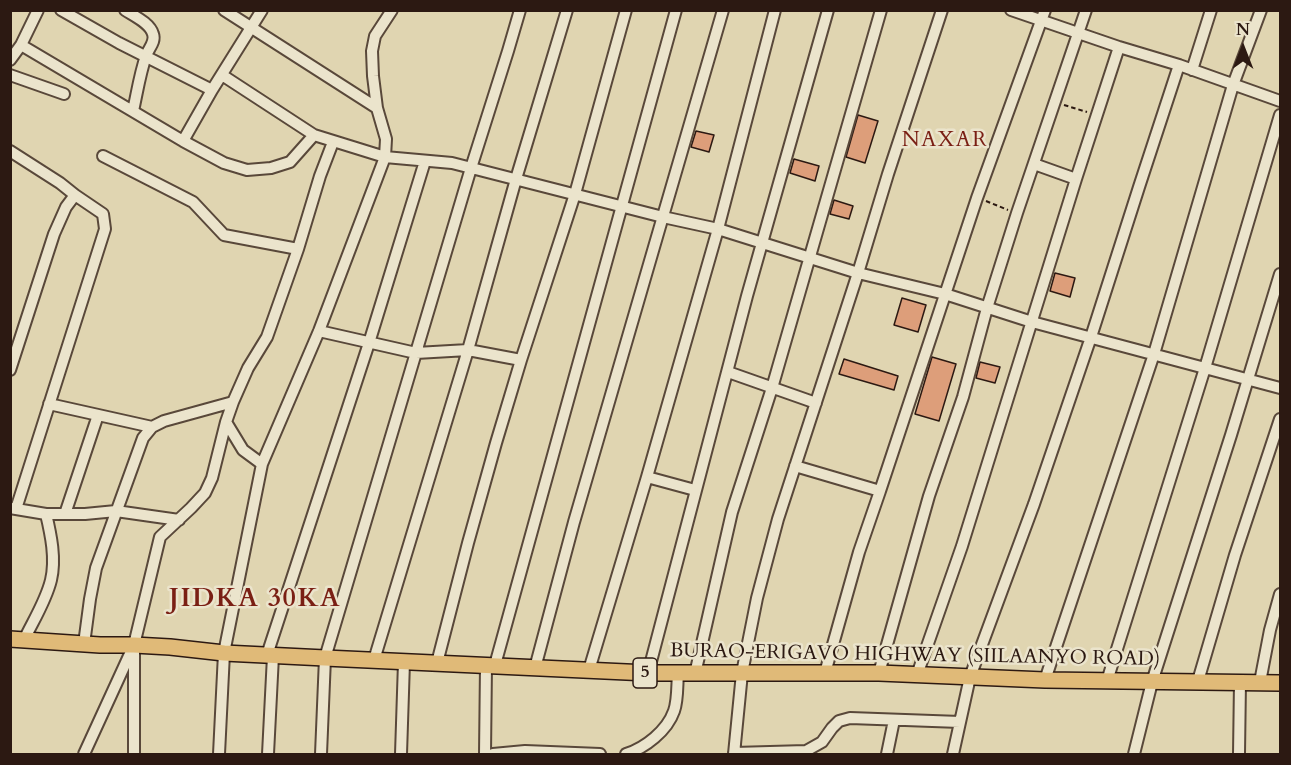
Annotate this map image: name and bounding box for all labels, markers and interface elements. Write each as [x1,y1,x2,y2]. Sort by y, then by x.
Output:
north arrow [1213,18,1273,78]
text: N [1236,19,1250,41]
district label: NAXAR [902,128,988,154]
district label: JIDKA 30KA [169,584,341,616]
street label: BURAO-ERIGAVO HIGHWAY (SIILAANYO ROAD) [670,640,1160,672]
road number: 5 [633,658,657,688]

